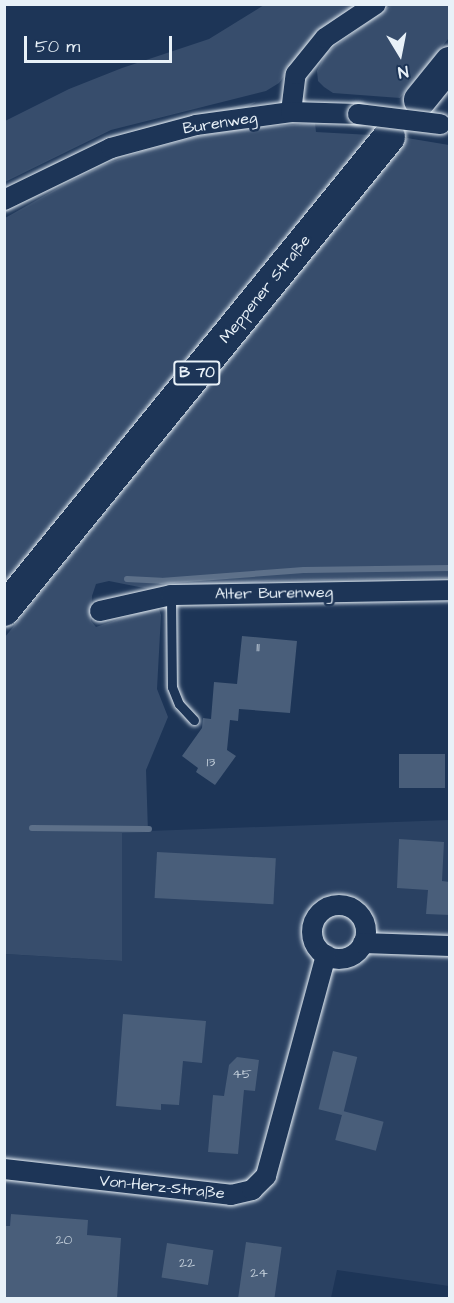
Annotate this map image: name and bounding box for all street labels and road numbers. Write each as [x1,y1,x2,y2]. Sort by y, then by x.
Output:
street label: Burenweg [182,108,258,138]
street label: Meppener Straße [215,231,315,347]
road number: B 70 [173,361,221,385]
street label: Alter Burenweg [215,582,333,604]
street label: Von-Herz-Straße [98,1171,226,1203]

